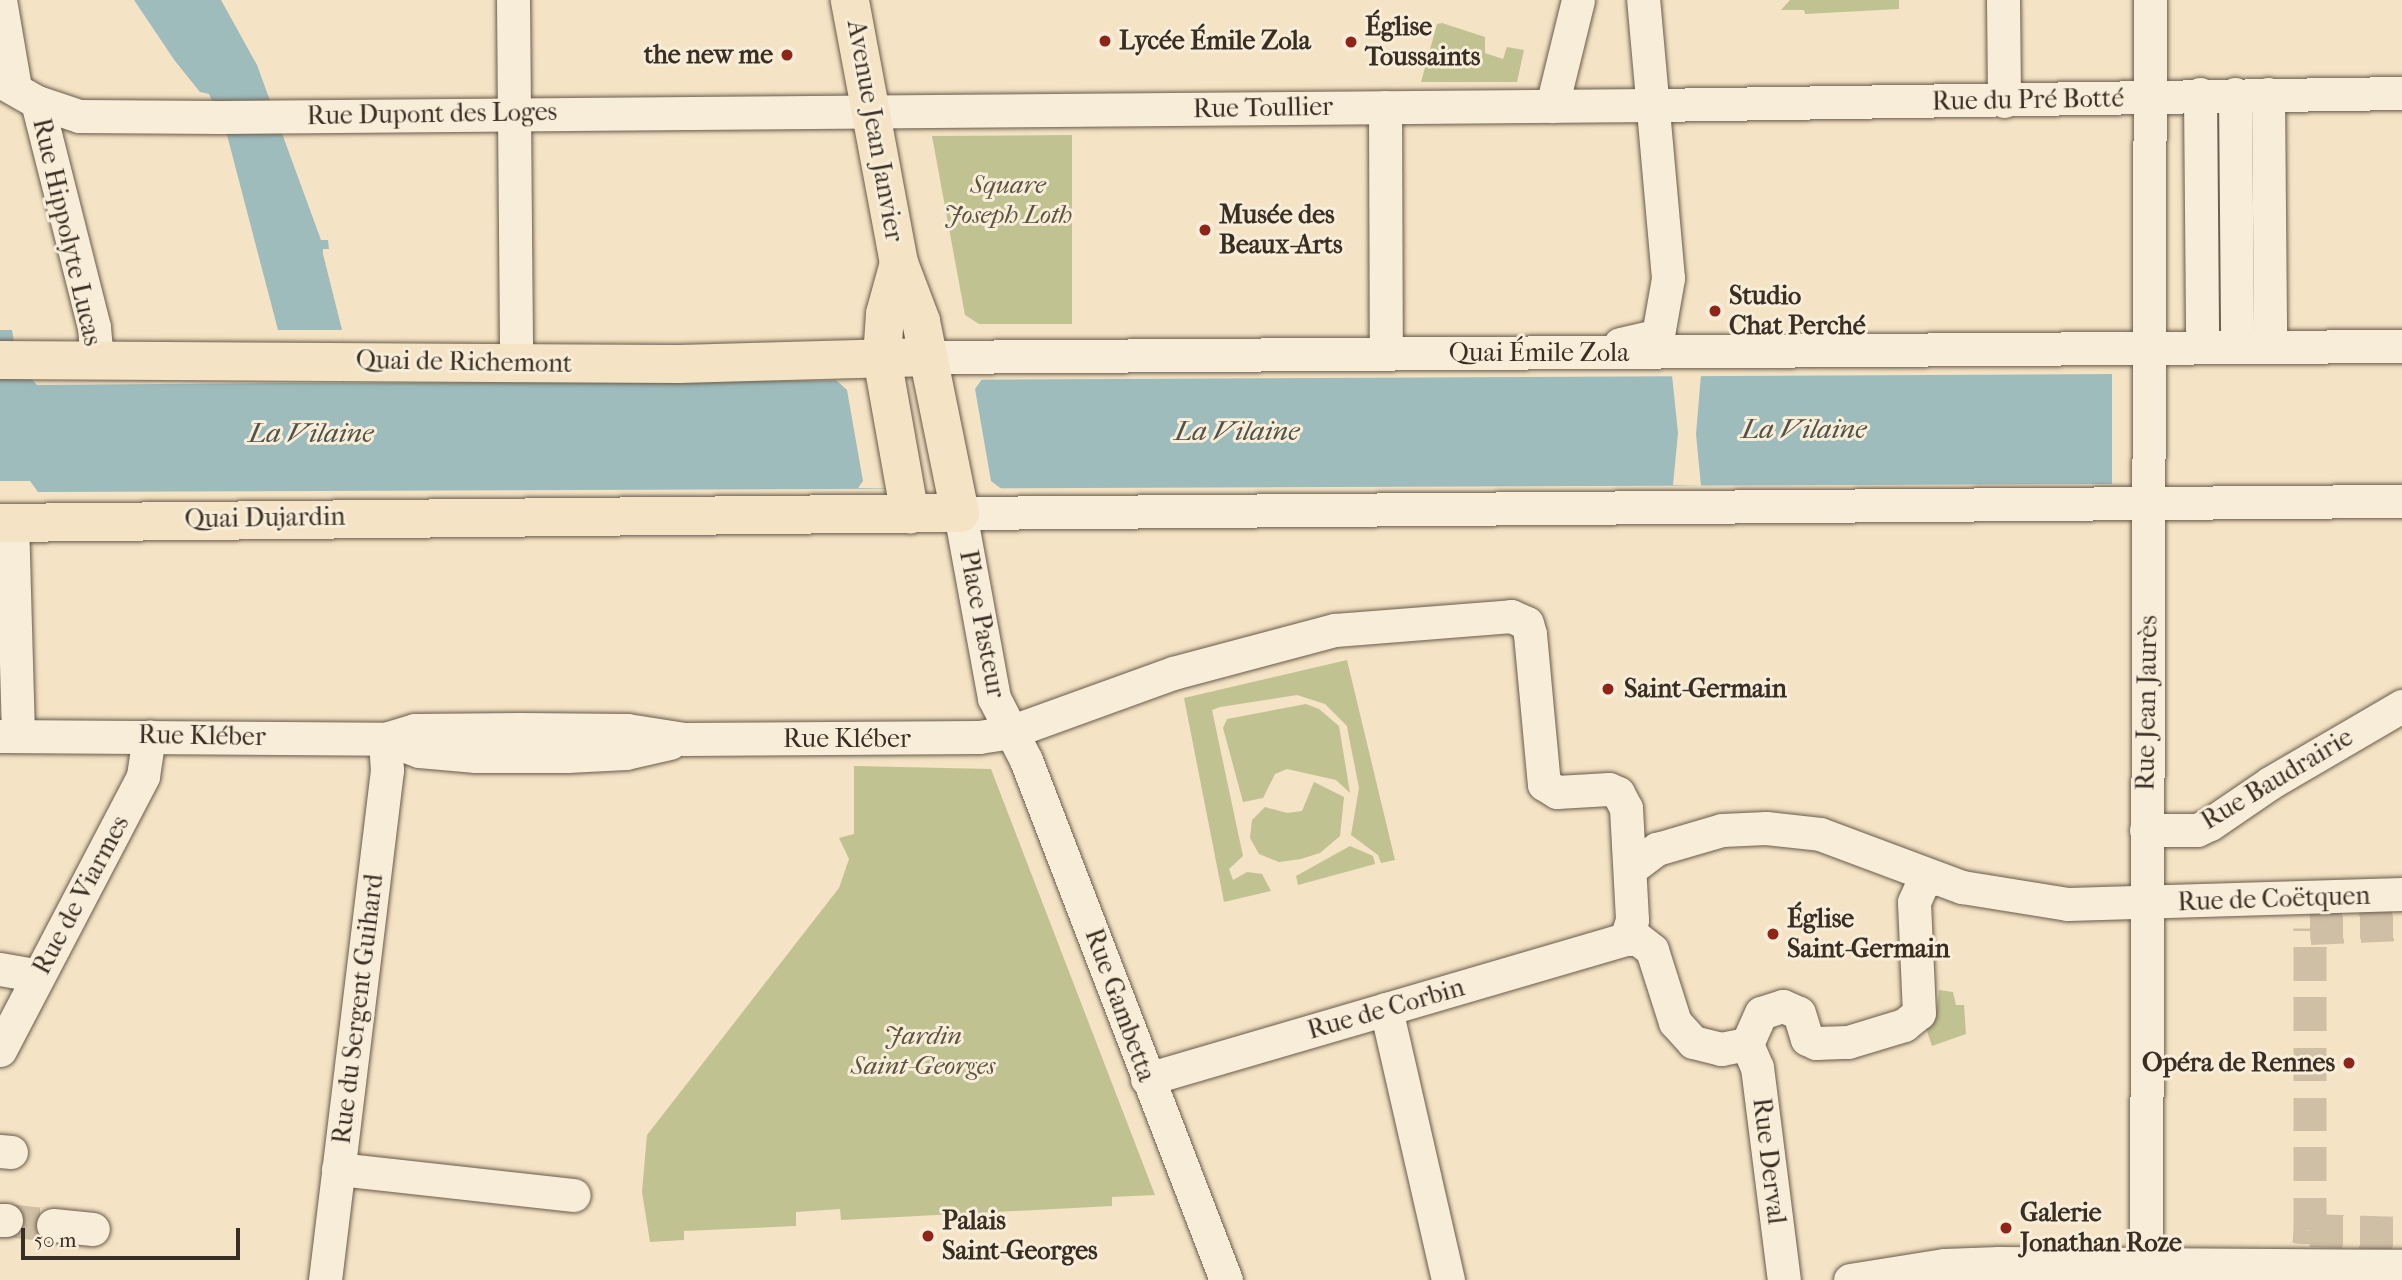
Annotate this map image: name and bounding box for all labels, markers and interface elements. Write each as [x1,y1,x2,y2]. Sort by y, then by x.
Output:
place label: Église Toussaints [1365,11,1480,72]
street label: Avenue Jean Janvier [840,18,910,244]
place label: Lycée Émile Zola [1119,25,1311,57]
marker: Lycée Émile Zola [1097,33,1113,49]
marker: Église Toussaints [1343,34,1359,50]
place label: the new me [644,39,773,71]
marker: the new me [779,47,795,63]
street label: Rue du Pré Botté [1932,83,2124,117]
street label: Rue Toullier [1193,91,1333,125]
street label: Rue Dupont des Loges [307,96,557,132]
street label: Rue Hippolyte Lucas [26,115,108,349]
park label: Square Joseph Loth [944,169,1072,230]
place label: Musée des Beaux-Arts [1219,199,1343,260]
marker: Musée des Beaux-Arts [1197,222,1213,238]
place label: Studio Chat Perché [1729,280,1866,342]
marker: Studio Chat Perché [1707,303,1723,319]
street label: Quai Émile Zola [1449,337,1629,369]
street label: Quai de Richemont [356,345,572,379]
water label: La Vilaine [1741,412,1867,446]
water label: La Vilaine [1174,414,1300,448]
water label: La Vilaine [248,416,374,450]
street label: Quai Dujardin [184,501,346,535]
street label: Place Pasteur [952,548,1012,700]
street label: Rue Jean Jaurès [2130,615,2164,791]
place label: Saint-Germain [1624,673,1787,705]
marker: Saint-Germain [1598,679,1618,699]
street label: Rue Kléber [138,719,266,753]
street label: Rue Baudrairie [2196,722,2358,836]
street label: Rue Kléber [783,723,911,755]
street label: Rue de Viarmes [26,810,136,980]
street label: Rue du Sergent Guihard [326,872,390,1146]
street label: Rue de Coëtquen [2177,880,2371,918]
place label: Église Saint-Germain [1787,903,1950,964]
street label: Rue Gambetta [1078,924,1162,1086]
marker: Église Saint-Germain [1765,926,1781,942]
street label: Rue de Corbin [1304,972,1468,1046]
park label: Jardin Saint-Georges [851,1020,995,1082]
place label: Opéra de Rennes [2142,1047,2335,1079]
marker: Opéra de Rennes [2341,1055,2357,1071]
street label: Rue Derval [1746,1096,1792,1226]
place label: Galerie Jonathan Roze [2020,1197,2182,1258]
place label: Palais Saint-Georges [942,1205,1098,1266]
scale bar [24,1214,243,1258]
marker: Galerie Jonathan Roze [1998,1220,2014,1236]
text: 50 m [34,1228,77,1252]
marker: Palais Saint-Georges [920,1228,936,1244]

